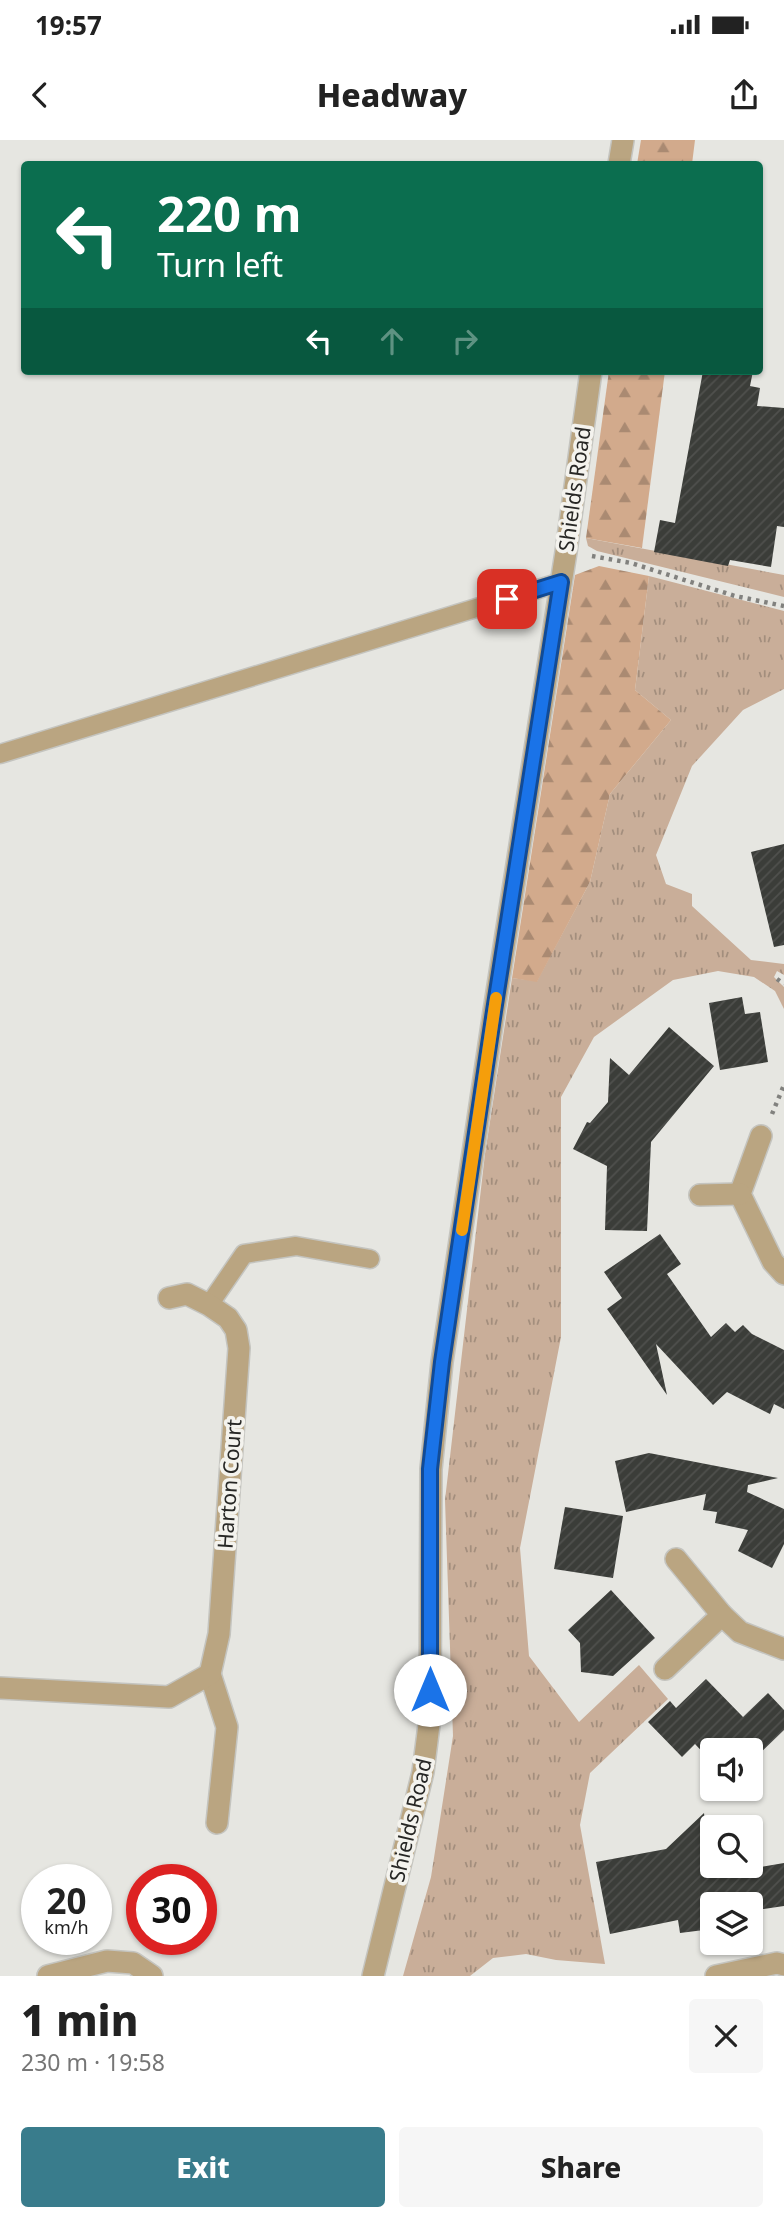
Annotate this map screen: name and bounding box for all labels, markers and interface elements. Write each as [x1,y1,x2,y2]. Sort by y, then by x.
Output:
text: 19:57 [35,7,102,43]
text: Headway [317,73,467,116]
icon: back [21,76,59,114]
icon: share [725,76,763,114]
text: 220 m [157,180,302,246]
icon: left [42,189,133,280]
text: Turn left [157,243,283,286]
icon: left [300,322,338,360]
icon: ahead [373,322,411,360]
icon: right [446,322,484,360]
street label: Shields Road [551,425,597,553]
pin [477,569,537,629]
icon: arrive [488,580,526,618]
street label: Harton Court [211,1418,248,1550]
position arrow [393,1653,467,1727]
map controls [700,1738,763,1955]
button: sound [700,1738,763,1801]
street label: Shields Road [382,1755,438,1885]
button: search [700,1815,763,1878]
speed limit sign: 30 [126,1864,217,1955]
text: 20 [46,1877,87,1924]
button: layers [700,1892,763,1955]
text: km/h [44,1915,89,1939]
text: 1 min [21,1991,138,2048]
button: close [689,1999,763,2073]
text: 230 m · 19:58 [21,2046,165,2078]
button: Exit [21,2127,385,2207]
button: Share [399,2127,763,2207]

